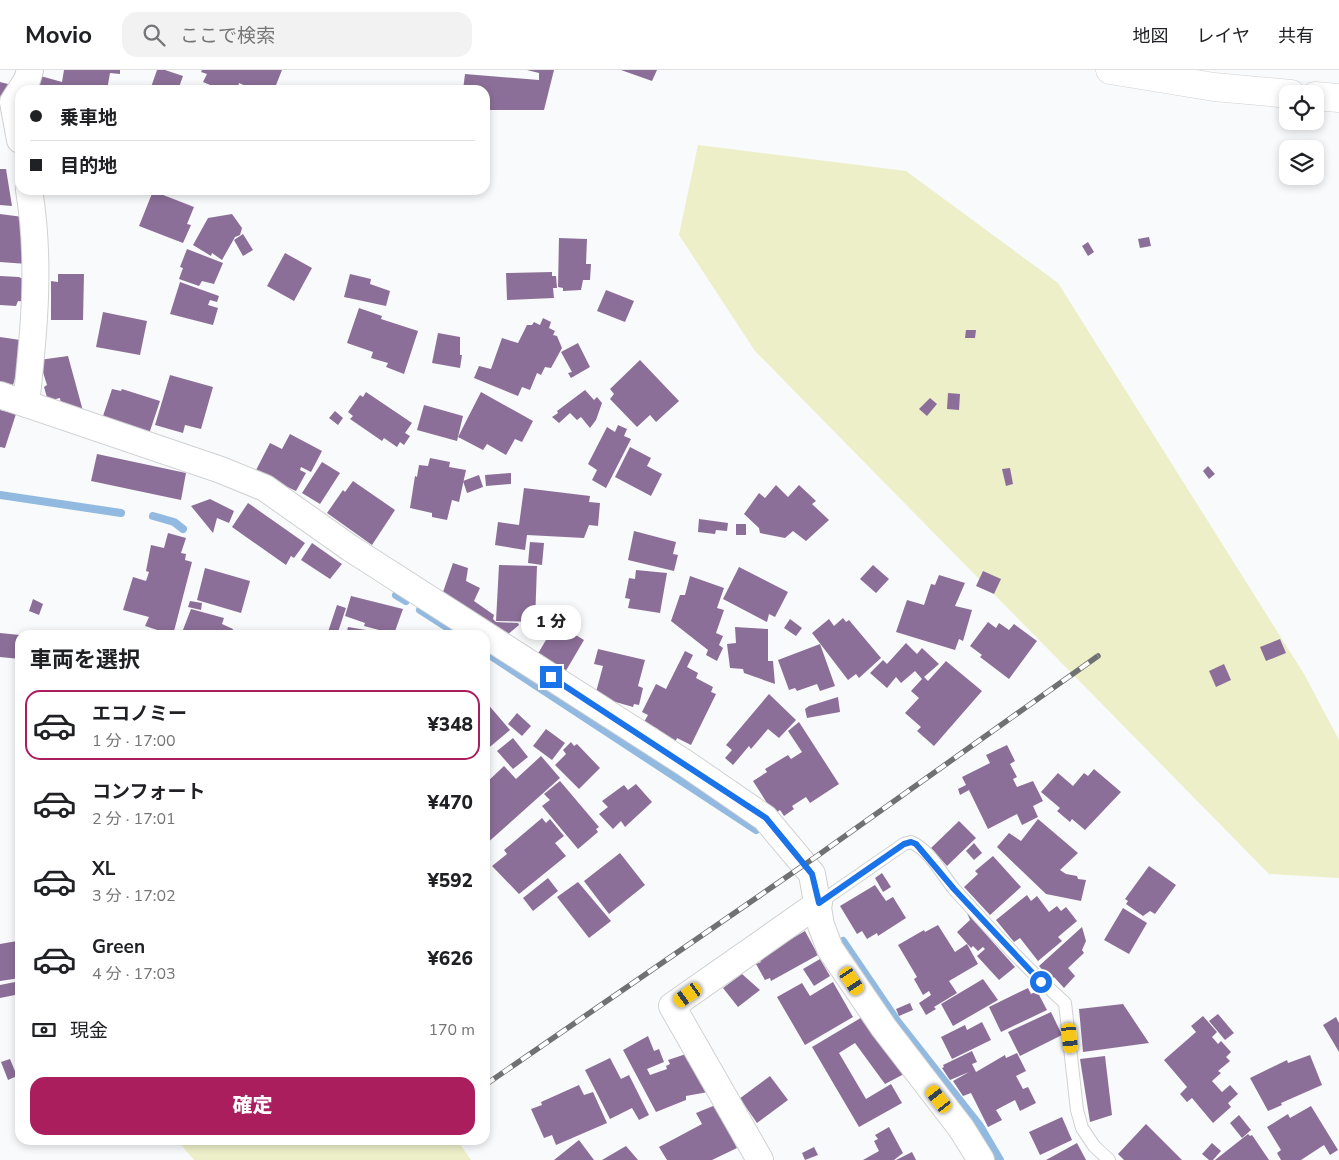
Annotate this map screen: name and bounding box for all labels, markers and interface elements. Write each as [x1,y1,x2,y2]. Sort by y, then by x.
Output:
search box [122,12,472,57]
text: Movio [25,19,92,51]
icon: search [140,21,168,49]
text: ここで検索 [180,23,275,49]
text: 地図 [1133,24,1169,48]
text: レイヤ [1197,24,1250,48]
text: 共有 [1278,24,1314,48]
map controls [1279,85,1324,185]
button: locate [1279,85,1324,130]
text: 乗車地 [60,105,117,131]
button: layers [1279,140,1324,185]
text: 目的地 [60,153,117,179]
callout: 1 分 [521,604,581,640]
text: 1 分 [536,611,566,633]
text: 車両を選択 [30,645,140,675]
route end [540,666,562,688]
text: エコノミー [92,701,187,727]
icon: car [32,703,77,748]
text: ¥348 [427,712,473,738]
text: 1 分 · 17:00 [92,730,176,752]
text: コンフォート [92,779,205,805]
icon: car [32,781,77,826]
text: ¥470 [427,790,473,816]
text: 2 分 · 17:01 [92,808,176,830]
text: XL [92,856,115,882]
icon: car [32,859,77,904]
text: ¥592 [427,868,473,894]
text: 3 分 · 17:02 [92,885,176,907]
text: Green [92,934,145,960]
icon: car [32,937,77,982]
text: ¥626 [427,946,473,972]
text: 4 分 · 17:03 [92,963,176,985]
car [837,964,866,998]
route start [1030,971,1052,993]
car [671,980,704,1010]
icon: cash [30,1016,58,1044]
text: 現金 [70,1018,108,1044]
text: 170 m [428,1019,475,1041]
car [1060,1022,1079,1054]
button: 確定 [30,1077,475,1135]
car [923,1083,954,1115]

